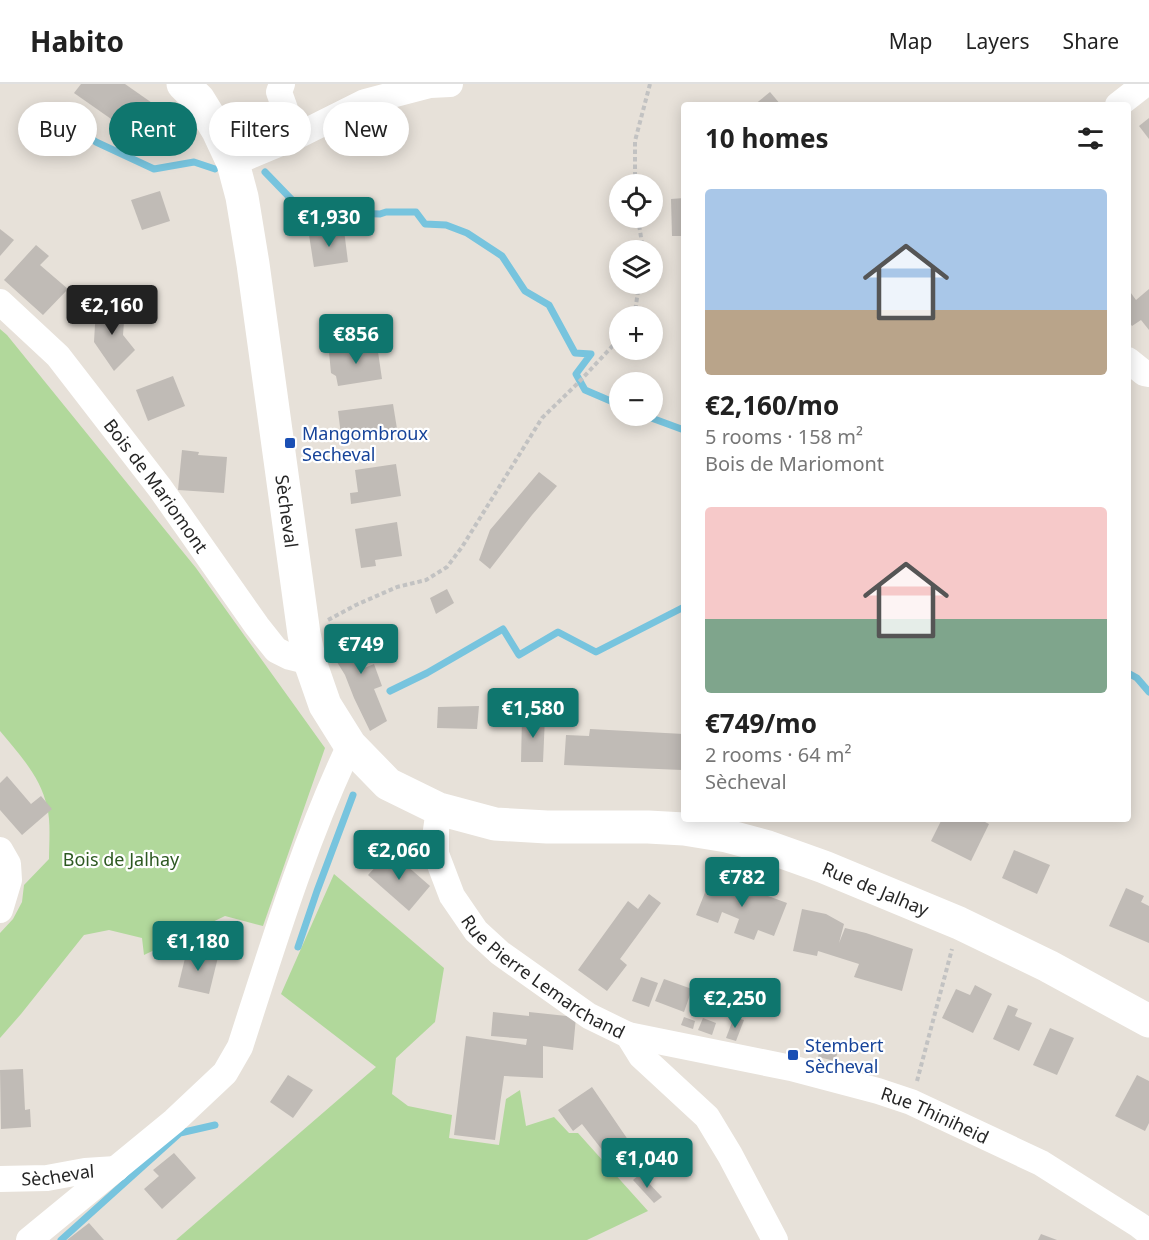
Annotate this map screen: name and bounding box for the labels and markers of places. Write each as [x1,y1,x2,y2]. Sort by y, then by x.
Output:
pin: €1,930 [280,197,378,248]
pin: €2,160 [63,285,161,336]
pin: €856 [320,314,392,365]
place label: Mangombroux Secheval [302,421,428,466]
marker: Mangombroux Secheval [283,436,297,450]
pin: €749 [325,624,397,675]
pin: €1,580 [484,688,582,739]
pin: €2,060 [350,830,448,881]
pin: €782 [706,857,778,908]
pin: €1,180 [149,921,247,972]
pin: €2,250 [686,978,784,1029]
place label: Stembert Sècheval [805,1033,884,1078]
marker: Stembert Sècheval [786,1048,800,1062]
pin: €1,040 [598,1138,696,1189]

